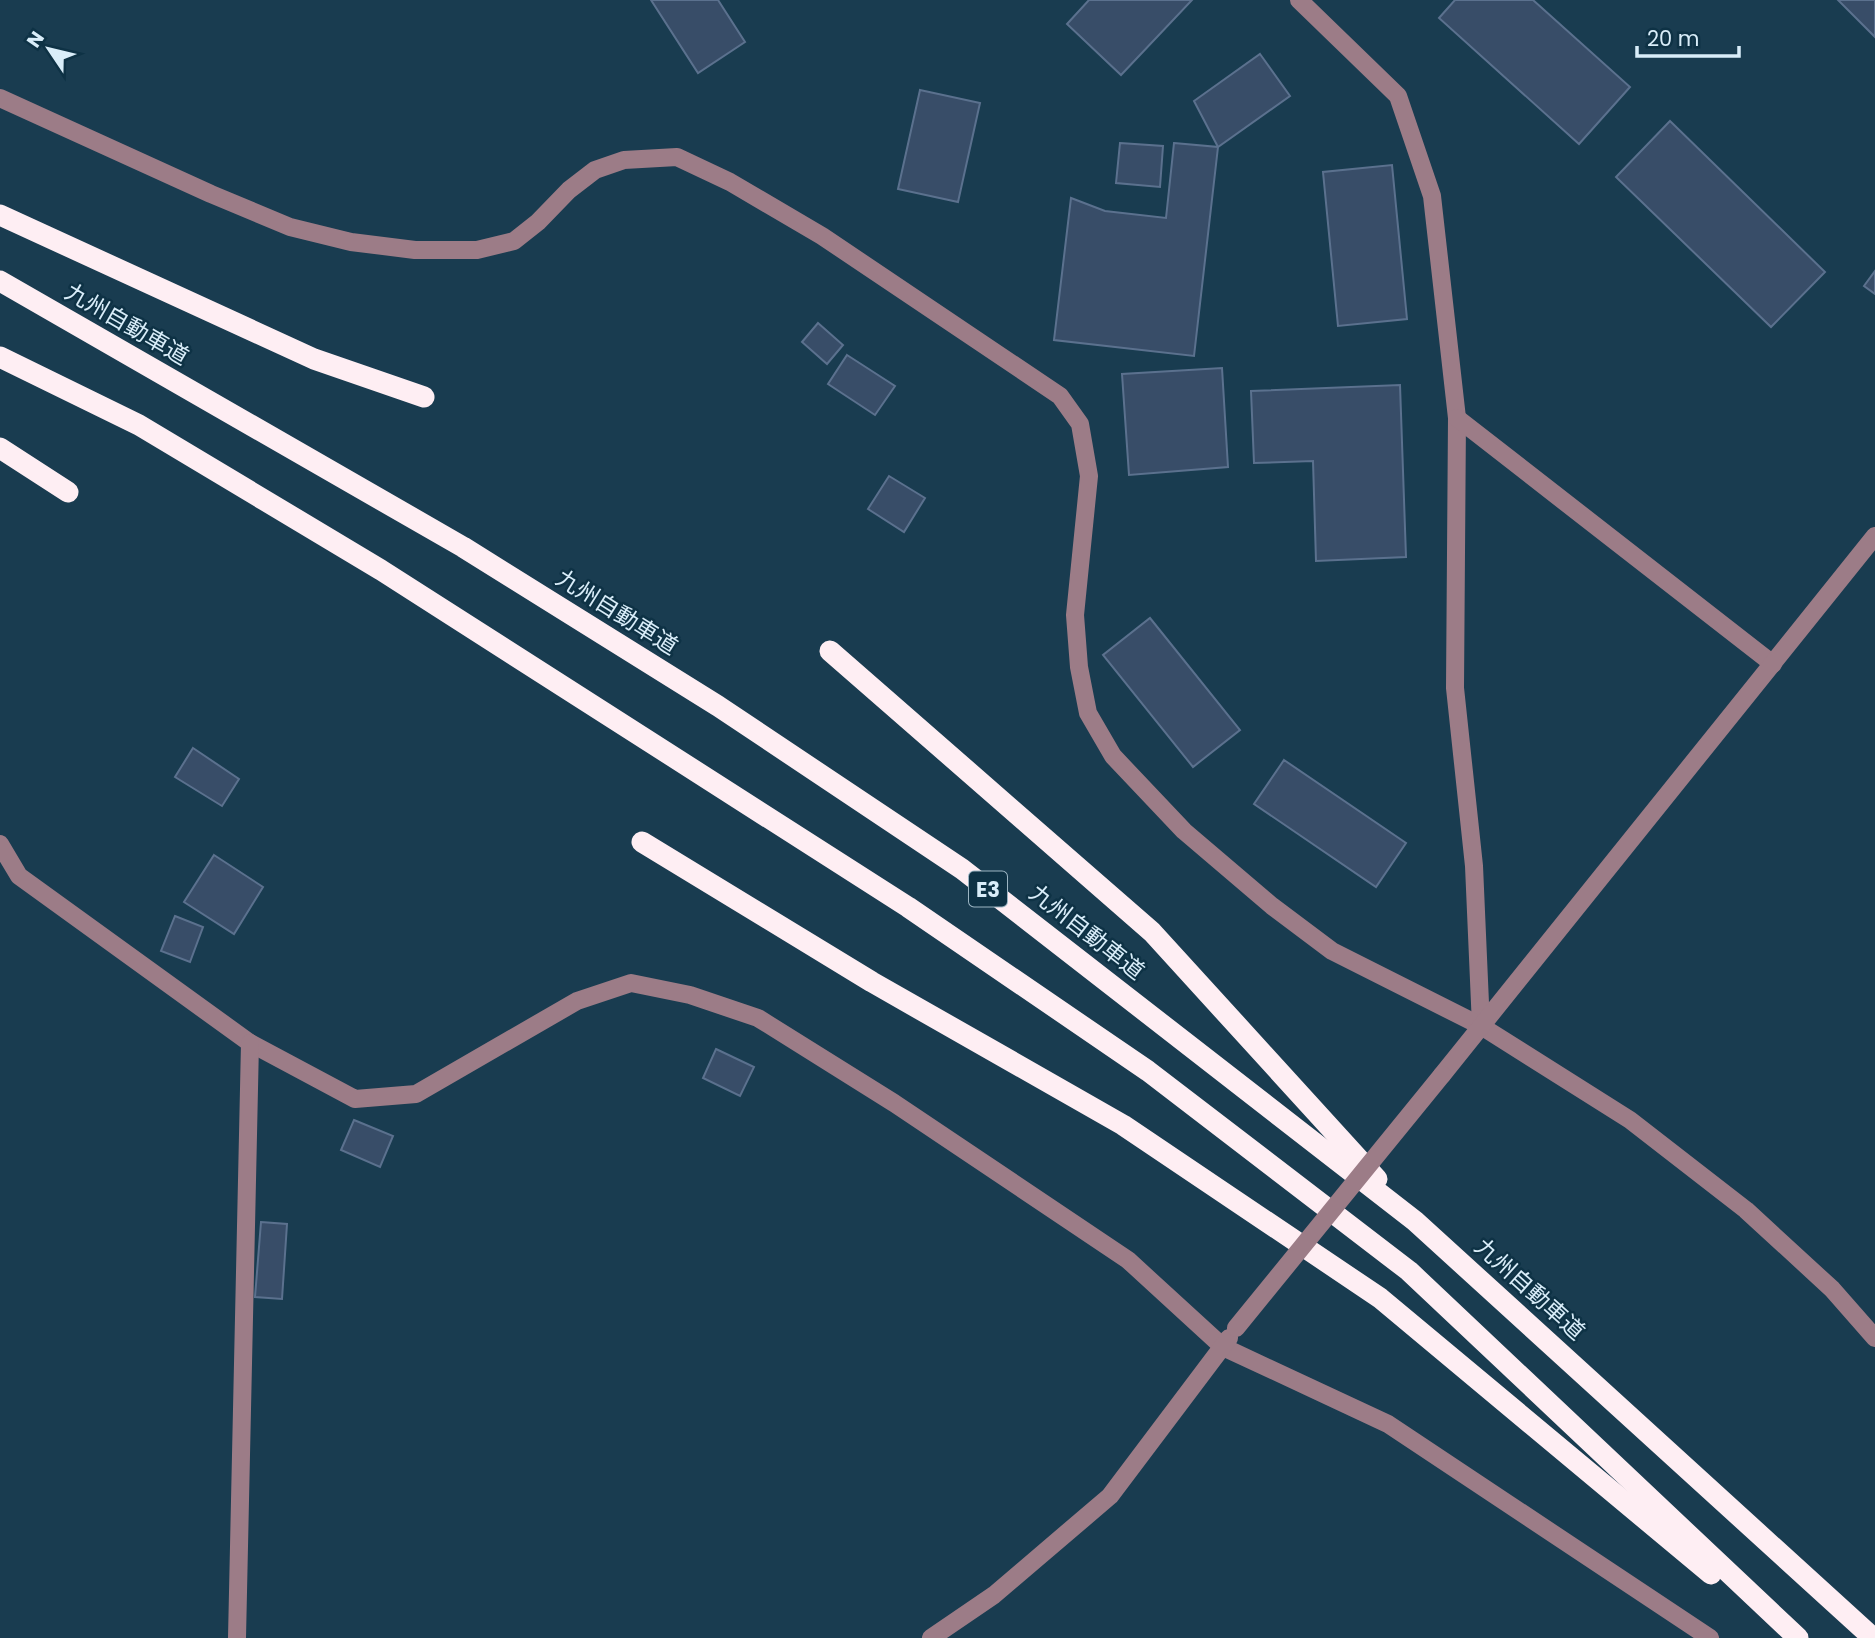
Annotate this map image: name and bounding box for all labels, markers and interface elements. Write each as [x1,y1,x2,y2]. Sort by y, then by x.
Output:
north arrow [14,14,84,84]
scale bar [1637,14,1738,58]
text: 20 m [1647,24,1700,53]
text: N [20,26,51,53]
street label: 九州自動車道 [59,276,195,372]
street label: 九州自動車道 [550,562,684,662]
road number: E3 [969,872,1007,906]
street label: 九州自動車道 [1023,877,1151,987]
street label: 九州自動車道 [1468,1231,1592,1347]

